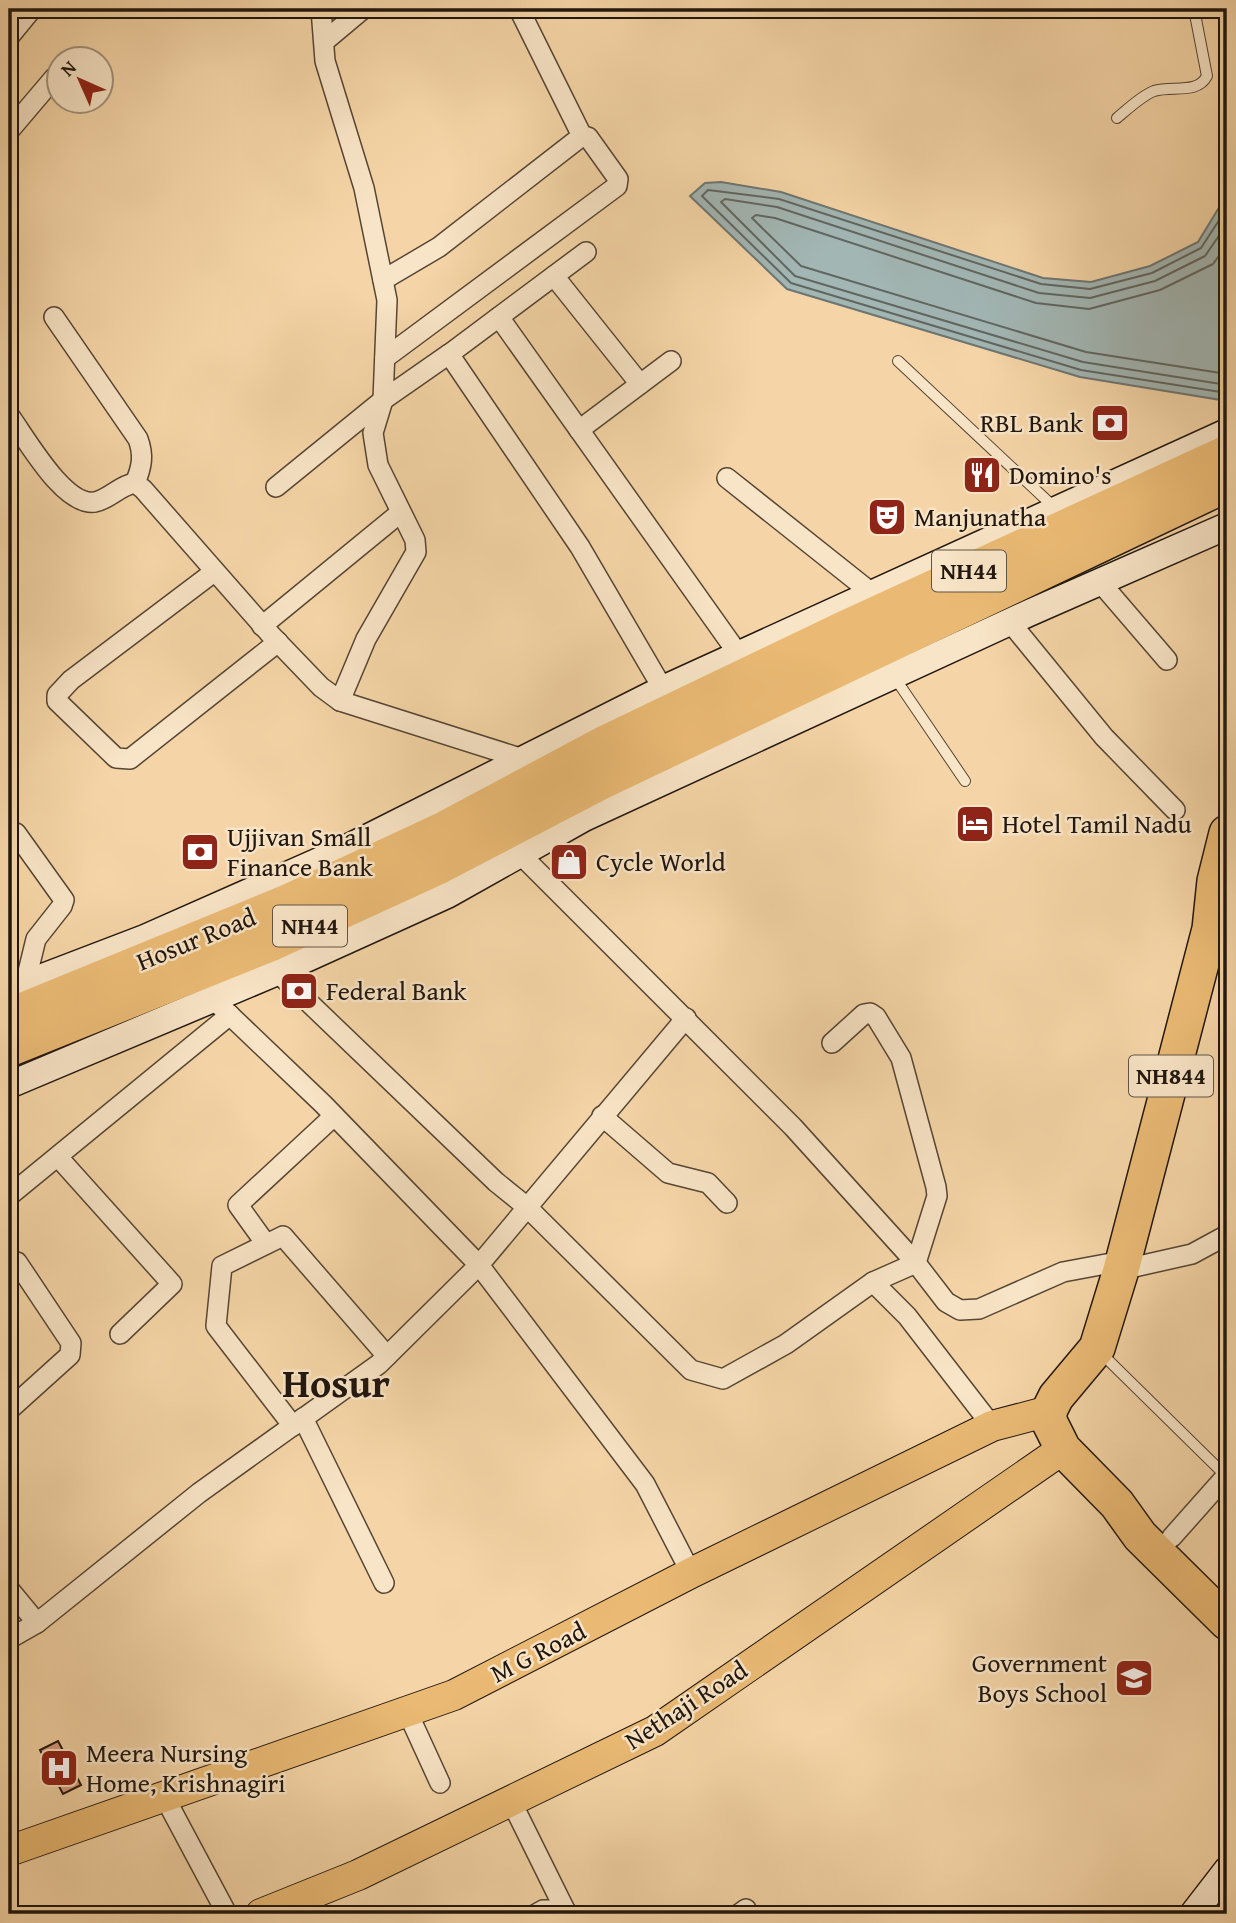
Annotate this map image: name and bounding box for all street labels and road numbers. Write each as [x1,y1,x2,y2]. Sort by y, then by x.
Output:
road number: NH44 [932,550,1006,592]
street label: Hosur Road [130,897,262,980]
road number: NH44 [273,906,347,946]
road number: NH844 [1129,1056,1213,1096]
street label: M G Road [483,1611,592,1692]
street label: Nethaji Road [617,1650,755,1759]

